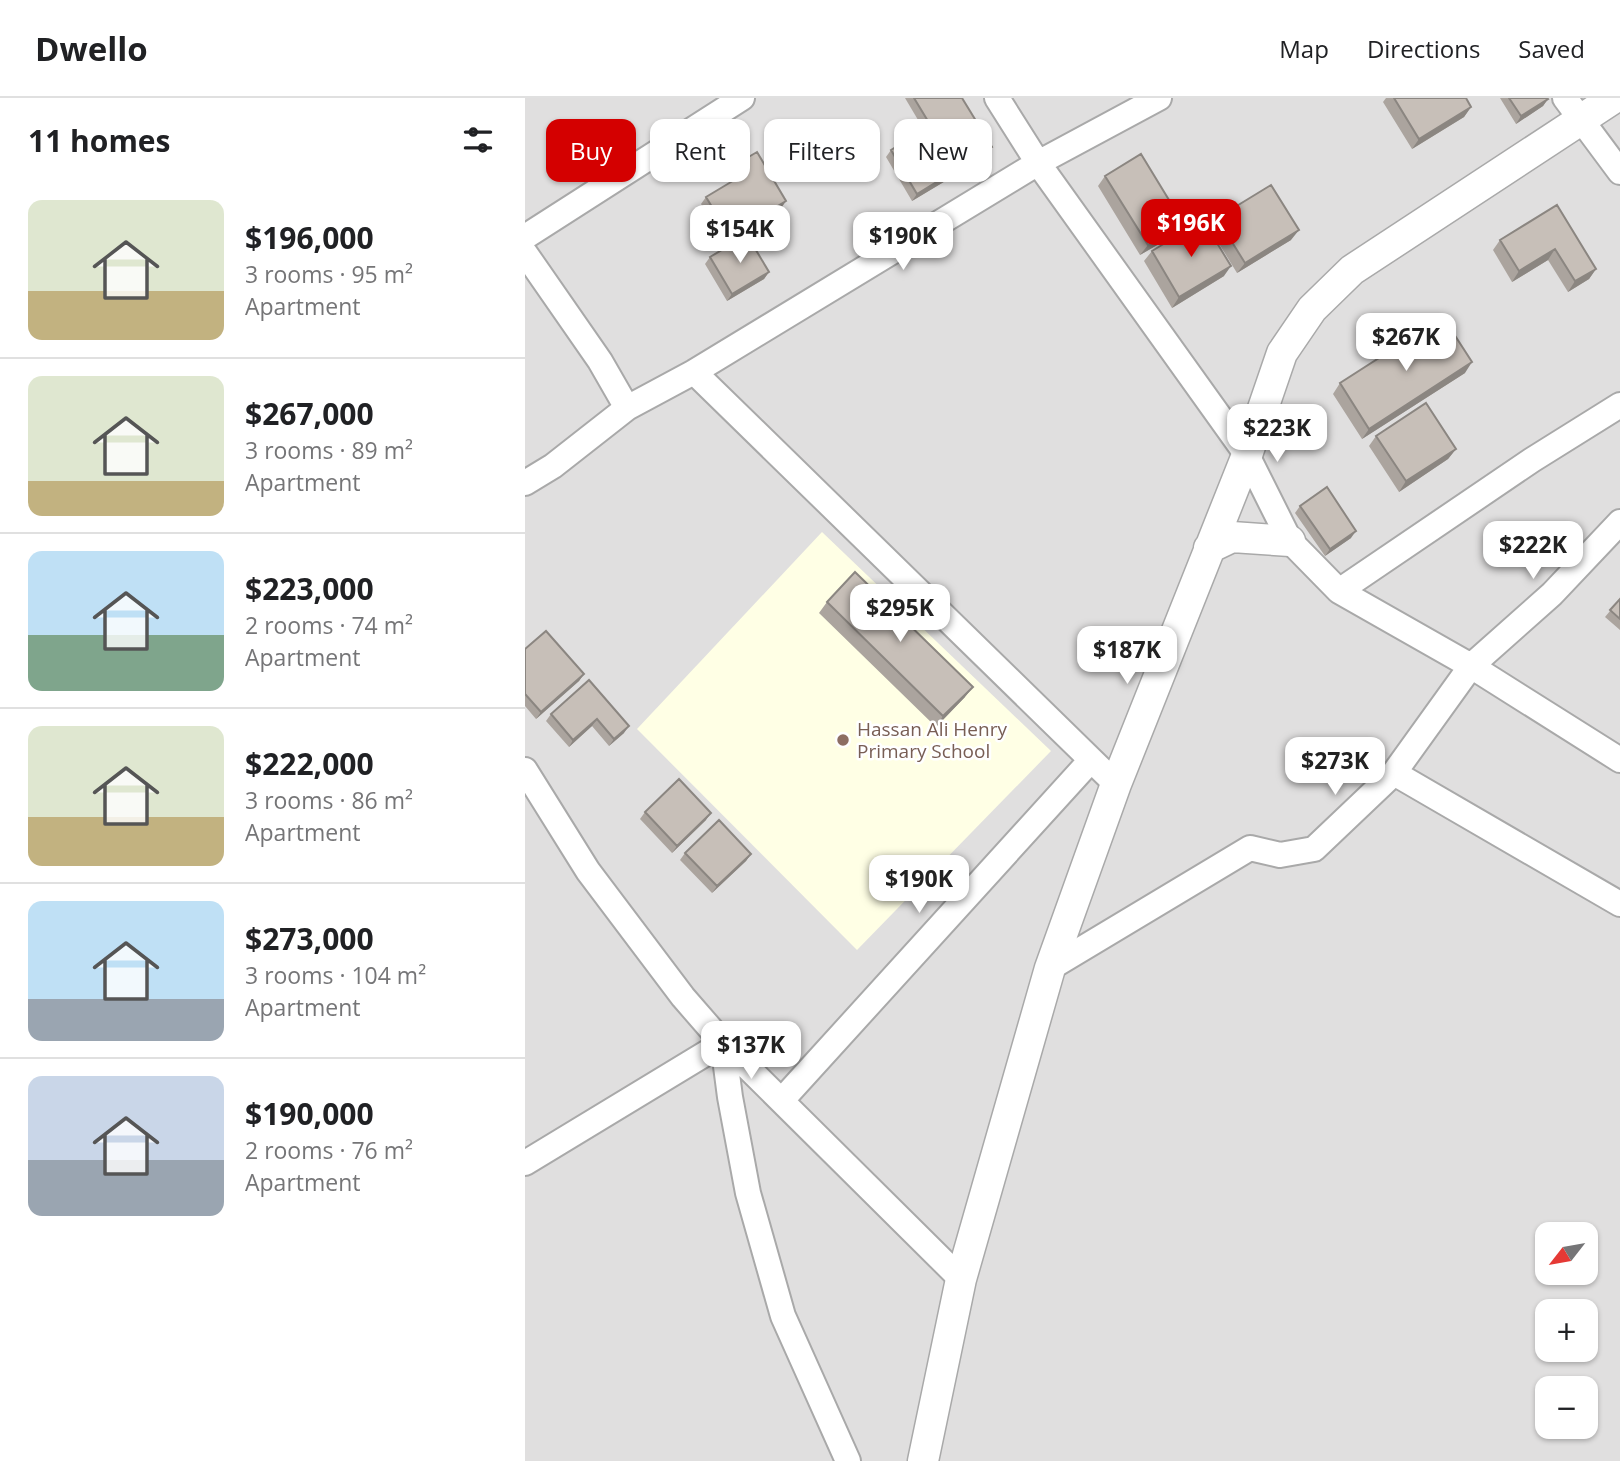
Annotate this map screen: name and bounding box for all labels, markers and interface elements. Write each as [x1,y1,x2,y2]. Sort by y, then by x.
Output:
text: Dwello [35,26,148,71]
text: Map [1279,32,1329,65]
text: Directions [1367,32,1480,65]
text: Saved [1518,32,1585,65]
chip: Buy [546,119,636,182]
chip: Rent [650,119,750,182]
chip: Filters [764,119,880,182]
chip: New [894,119,992,182]
text: 11 homes [28,120,171,161]
icon: filters [459,121,497,159]
pin: $196K [1142,200,1240,259]
pin: $154K [691,206,789,265]
text: $196K [1157,206,1225,238]
text: $154K [706,212,774,244]
pin: $190K [854,212,952,272]
text: $196,000 [245,217,374,258]
text: $190K [869,219,937,251]
icon: home [84,228,168,312]
text: 3 rooms · 95 m² [245,258,413,290]
text: Apartment [245,290,361,322]
pin: $267K [1357,314,1455,373]
text: $267K [1372,320,1440,352]
text: $267,000 [245,393,374,434]
icon: home [84,404,168,488]
pin: $223K [1228,404,1326,464]
text: $223K [1243,411,1311,443]
text: 3 rooms · 89 m² [245,434,413,466]
text: Apartment [245,466,361,498]
pin: $222K [1484,522,1582,581]
text: $222K [1499,528,1567,560]
text: $223,000 [245,568,374,609]
icon: home [84,579,168,663]
pin: $295K [851,584,949,644]
text: $295K [866,591,934,623]
text: 2 rooms · 74 m² [245,609,413,641]
pin: $187K [1078,626,1176,686]
text: $187K [1093,633,1161,665]
text: Apartment [245,641,361,673]
place label: Hassan Ali Henry Primary School [857,716,1007,764]
marker: Hassan Ali Henry Primary School [835,732,851,748]
pin: $273K [1286,738,1384,797]
text: $222,000 [245,743,374,784]
text: $273K [1301,744,1369,776]
icon: home [84,754,168,838]
text: 3 rooms · 86 m² [245,784,413,816]
text: Apartment [245,816,361,848]
pin: $190K [870,856,968,915]
text: $190K [885,862,953,894]
text: $273,000 [245,918,374,959]
icon: home [84,929,168,1013]
text: 3 rooms · 104 m² [245,959,426,991]
text: Apartment [245,991,361,1023]
pin: $137K [702,1021,800,1081]
text: $137K [717,1028,785,1060]
text: $190,000 [245,1093,374,1134]
icon: home [84,1104,168,1188]
text: 2 rooms · 76 m² [245,1134,413,1166]
text: Apartment [245,1166,361,1198]
north arrow [1535,1222,1598,1284]
map controls [1535,1222,1598,1439]
button: + [1535,1299,1598,1362]
button: − [1535,1376,1598,1439]

